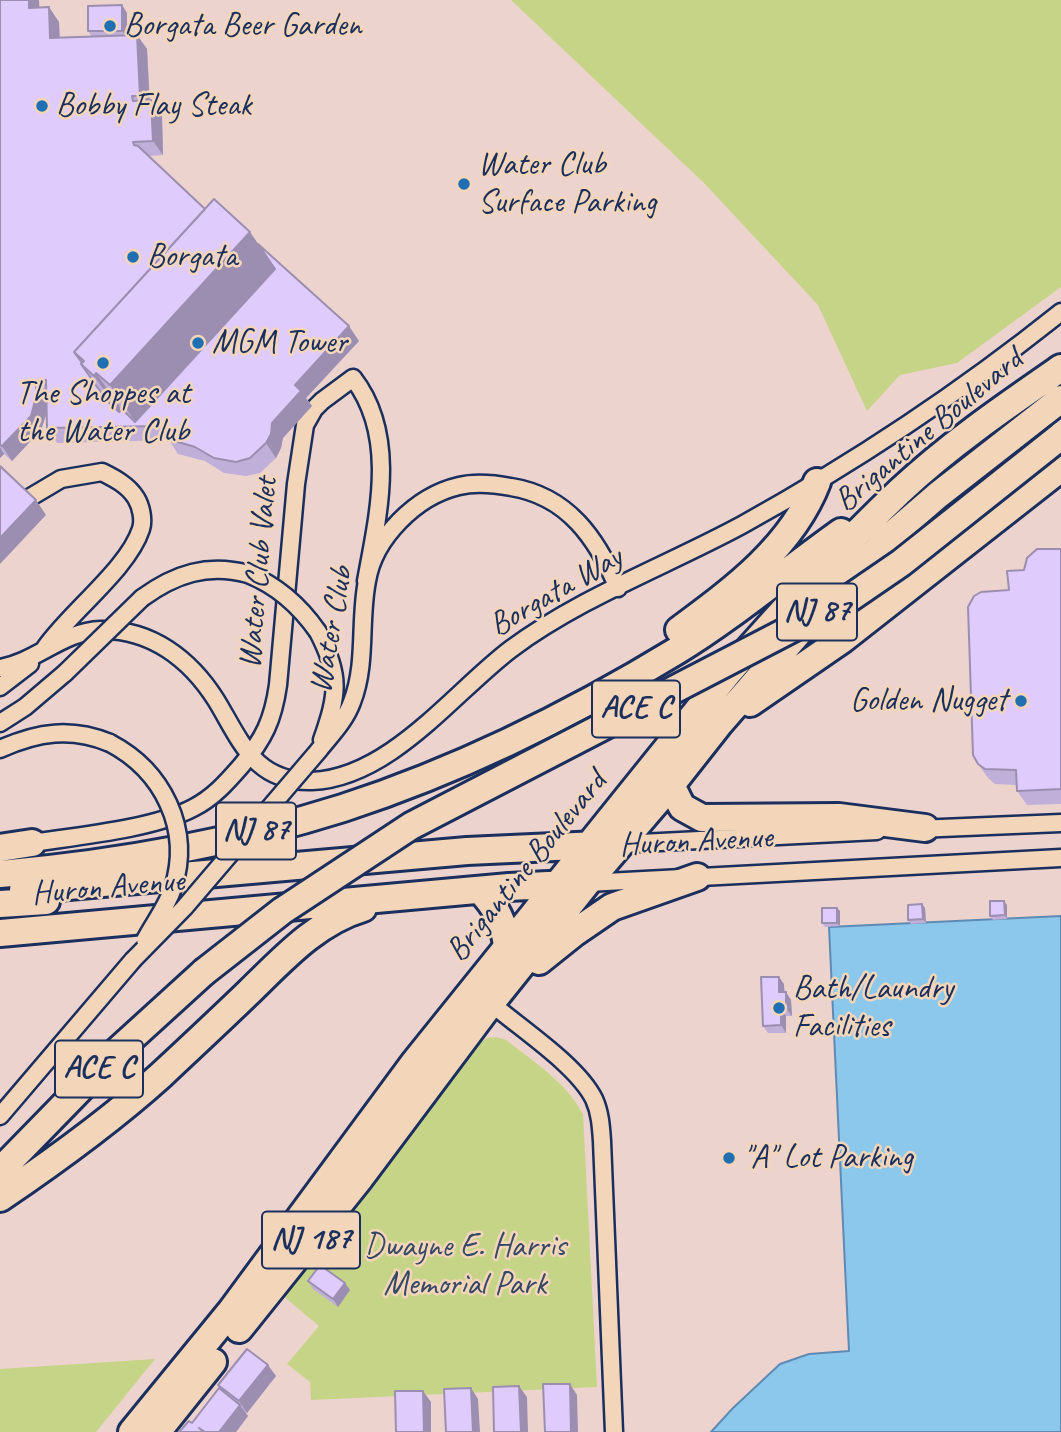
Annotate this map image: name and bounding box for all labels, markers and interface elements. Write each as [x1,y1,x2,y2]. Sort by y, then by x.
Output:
place label: Borgata Beer Garden [124,6,361,46]
marker: Borgata Beer Garden [102,18,118,34]
place label: Bobby Flay Steak [56,86,251,126]
marker: Bobby Flay Steak [34,98,50,114]
place label: Water Club Surface Parking [478,145,656,223]
marker: Water Club Surface Parking [456,176,472,192]
place label: Borgata [147,237,237,277]
marker: Borgata [125,249,141,265]
place label: MGM Tower [212,323,347,363]
marker: MGM Tower [190,335,206,351]
street label: Brigantine Boulevard [827,341,1031,521]
marker: The Shoppes at the Water Club [95,355,111,371]
place label: The Shoppes at the Water Club [16,374,190,452]
street label: Water Club Valet [231,476,287,670]
street label: Borgata Way [483,538,629,646]
street label: Water Club [301,564,363,696]
road number: NJ 87 [777,584,857,640]
road number: ACE C [592,680,680,738]
place label: Golden Nugget [850,681,1007,721]
marker: Golden Nugget [1013,693,1029,709]
street label: Brigantine Boulevard [438,764,616,970]
road number: NJ 87 [216,802,296,860]
street label: Huron Avenue [619,818,773,866]
street label: Huron Avenue [30,862,186,914]
place label: Bath/Laundry Facilities [793,969,953,1047]
marker: Bath/Laundry Facilities [771,1000,787,1016]
road number: ACE C [55,1040,143,1098]
place label: "A" Lot Parking [743,1138,913,1178]
marker: "A" Lot Parking [721,1150,737,1166]
road number: NJ 187 [262,1212,360,1268]
park label: Dwayne E. Harris Memorial Park [364,1227,566,1305]

